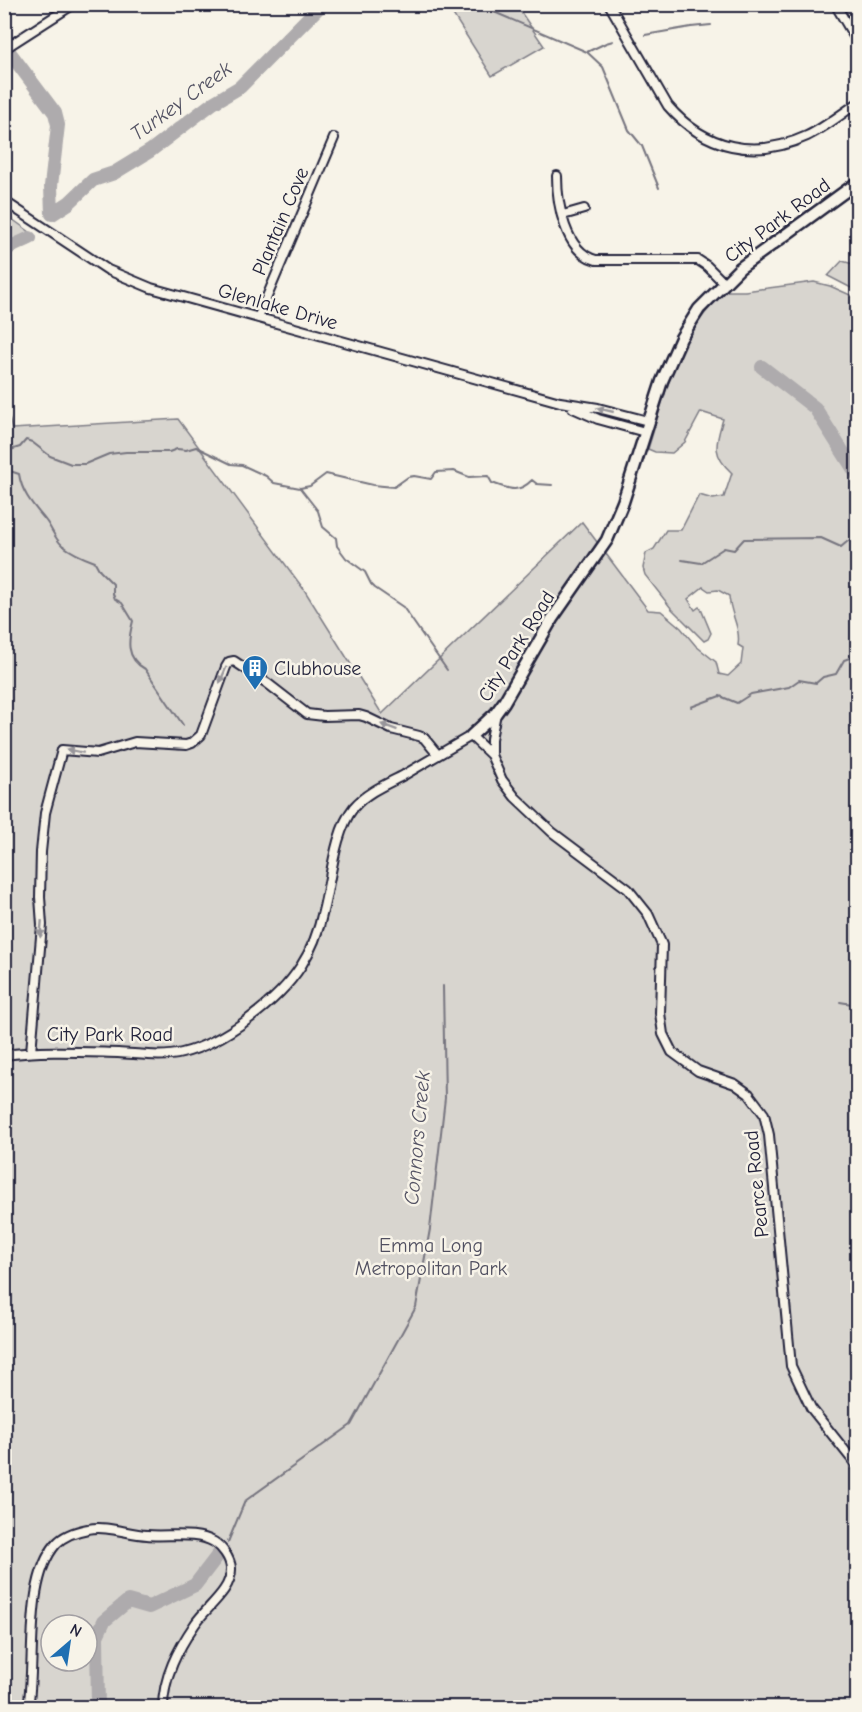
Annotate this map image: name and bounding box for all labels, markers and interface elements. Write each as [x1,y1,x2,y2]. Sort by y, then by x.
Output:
water label: Turkey Creek [126,56,237,146]
street label: Plantain Cove [247,164,314,279]
street label: City Park Road [720,173,835,268]
street label: Glenlake Drive [215,278,340,335]
one-way arrow [595,405,614,415]
street label: City Park Road [473,587,560,706]
building icon: Clubhouse [240,653,270,691]
place label: Clubhouse [274,657,361,680]
one-way arrow [218,667,228,685]
one-way arrow [380,722,398,732]
one-way arrow [66,746,85,756]
one-way arrow [36,919,46,938]
street label: City Park Road [47,1023,173,1046]
water label: Connors Creek [399,1069,435,1206]
street label: Pearce Road [739,1129,774,1239]
park label: Emma Long Metropolitan Park [355,1234,507,1280]
north arrow [39,1613,99,1673]
text: N [67,1620,85,1641]

